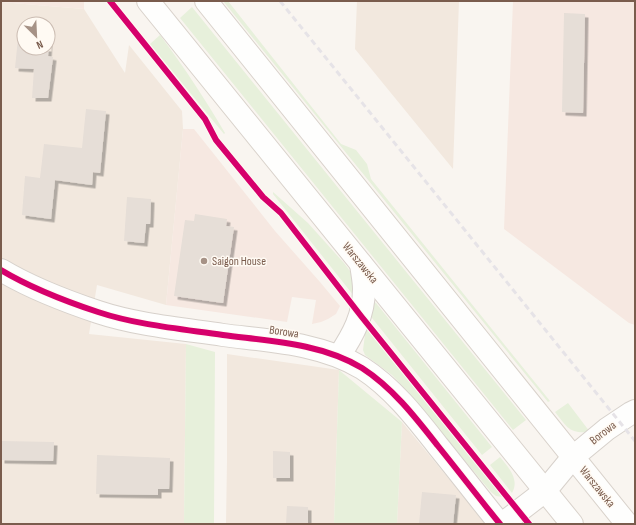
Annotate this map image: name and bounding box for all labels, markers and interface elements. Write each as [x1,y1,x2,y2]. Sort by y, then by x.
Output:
north arrow [16,16,56,56]
text: N [34,38,45,52]
street label: Warszawska [339,239,381,287]
place label: Saigon House [212,254,266,269]
marker: Saigon House [199,256,209,266]
street label: Borowa [268,322,300,342]
street label: Borowa [587,418,620,448]
street label: Warszawska [576,463,618,511]

